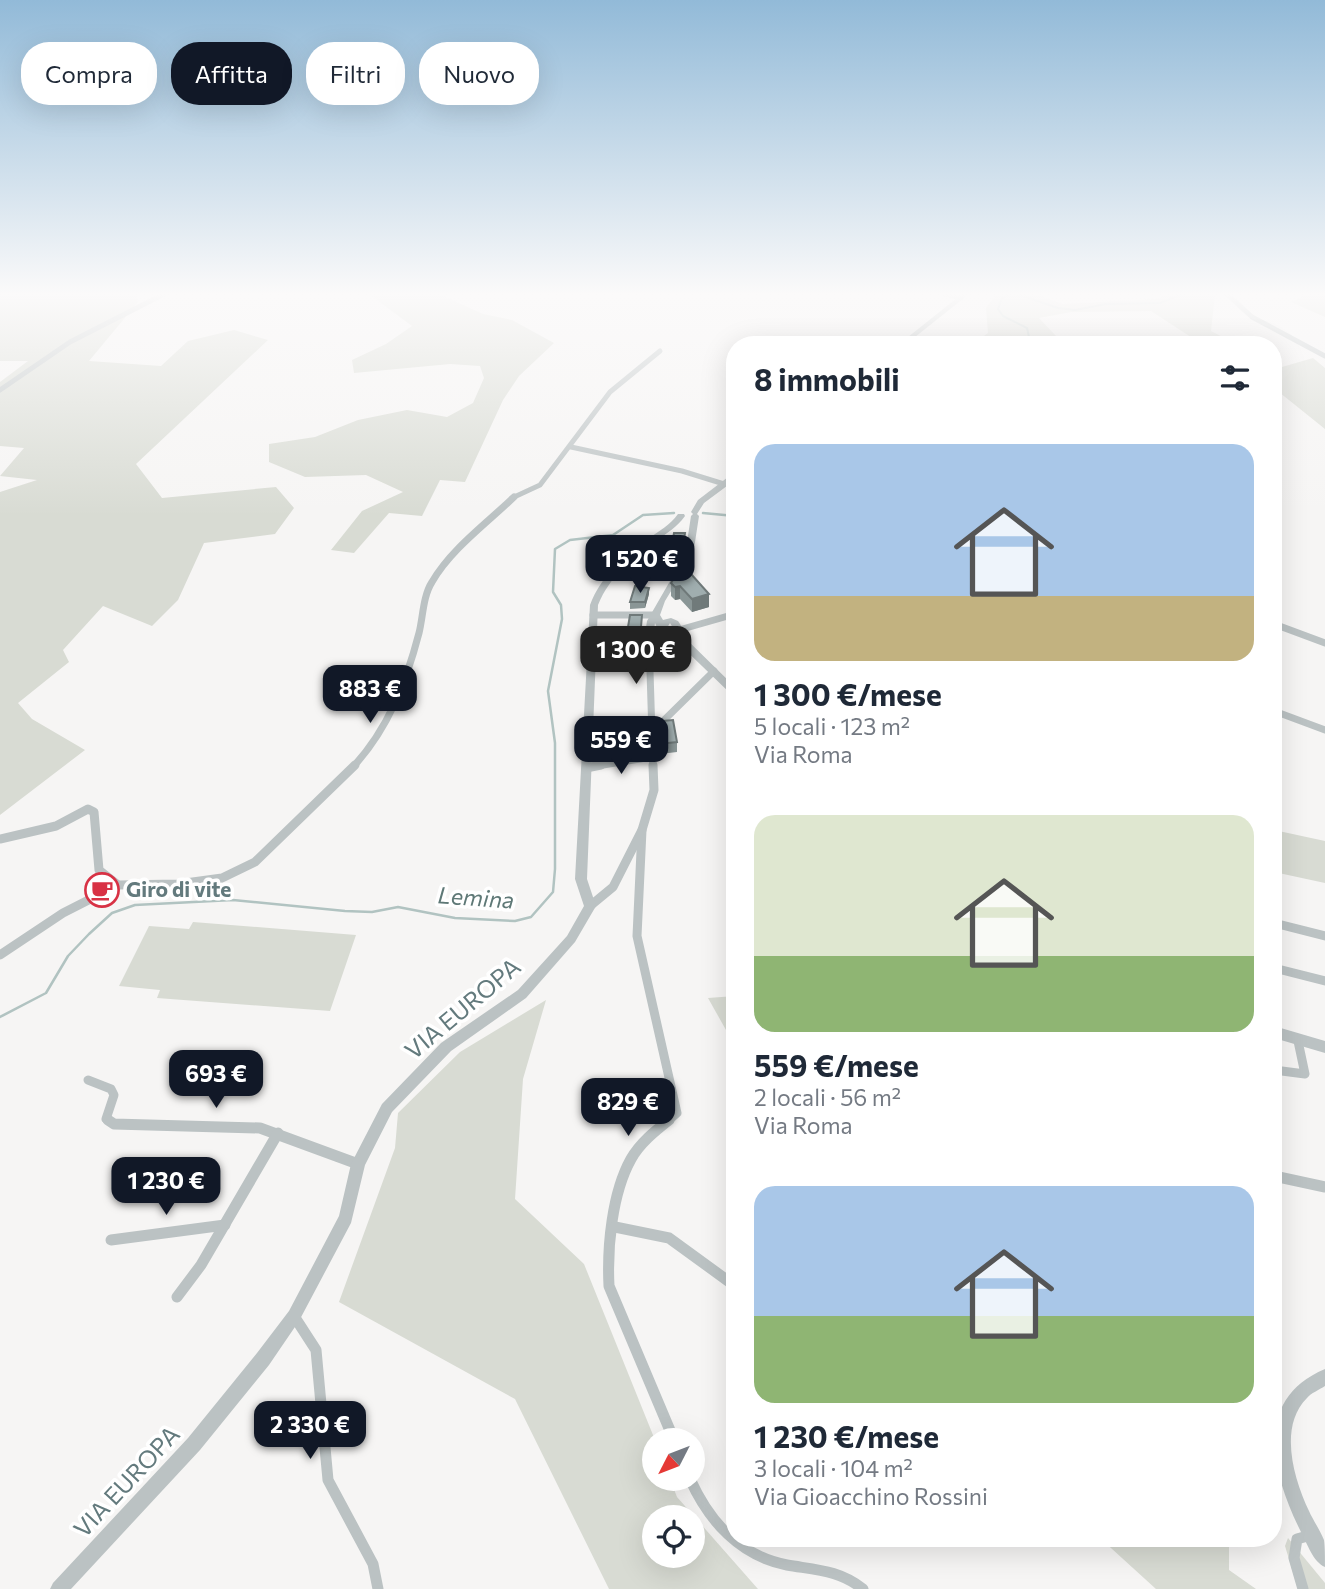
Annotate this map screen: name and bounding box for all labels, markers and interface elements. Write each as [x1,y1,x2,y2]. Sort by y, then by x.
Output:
chip: Compra [21,42,157,105]
chip: Affitta [171,42,292,105]
chip: Filtri [306,42,405,105]
chip: Nuovo [419,42,539,105]
icon: filters [1216,359,1254,397]
text: 8 immobili [754,360,900,397]
icon: home [941,489,1067,615]
pin: 1 520 € [575,536,705,595]
text: 1 520 € [601,544,679,572]
pin: 1 300 € [571,626,701,686]
text: 1 300 € [596,635,676,663]
pin: 883 € [321,666,419,725]
text: 883 € [339,674,401,702]
text: 1 300 €/mese [754,675,942,712]
text: 5 locali · 123 m² [754,712,910,740]
pin: 559 € [572,716,670,776]
text: 559 € [590,725,652,753]
text: Via Roma [754,740,853,768]
icon: home [941,860,1067,986]
cafe icon: Giro di vite [83,871,121,909]
place label: Giro di vite [126,876,231,901]
water label: Lemina [437,880,515,914]
street label: VIA EUROPA [398,951,526,1065]
text: 559 €/mese [754,1046,919,1083]
pin: 693 € [167,1050,265,1110]
text: 693 € [185,1059,247,1087]
pin: 829 € [579,1078,677,1138]
text: 2 locali · 56 m² [754,1083,901,1111]
text: 829 € [597,1087,659,1115]
text: Via Roma [754,1111,853,1139]
pin: 1 230 € [101,1158,231,1217]
text: 1 230 € [127,1166,205,1194]
icon: home [941,1231,1067,1357]
pin: 2 330 € [245,1402,375,1461]
text: 2 330 € [270,1410,350,1438]
text: 1 230 €/mese [754,1417,939,1454]
street label: VIA EUROPA [67,1419,185,1543]
north arrow [642,1428,705,1491]
map controls [642,1428,705,1568]
text: 3 locali · 104 m² [754,1454,913,1482]
text: Via Gioacchino Rossini [754,1482,988,1510]
button: locate [642,1505,705,1568]

